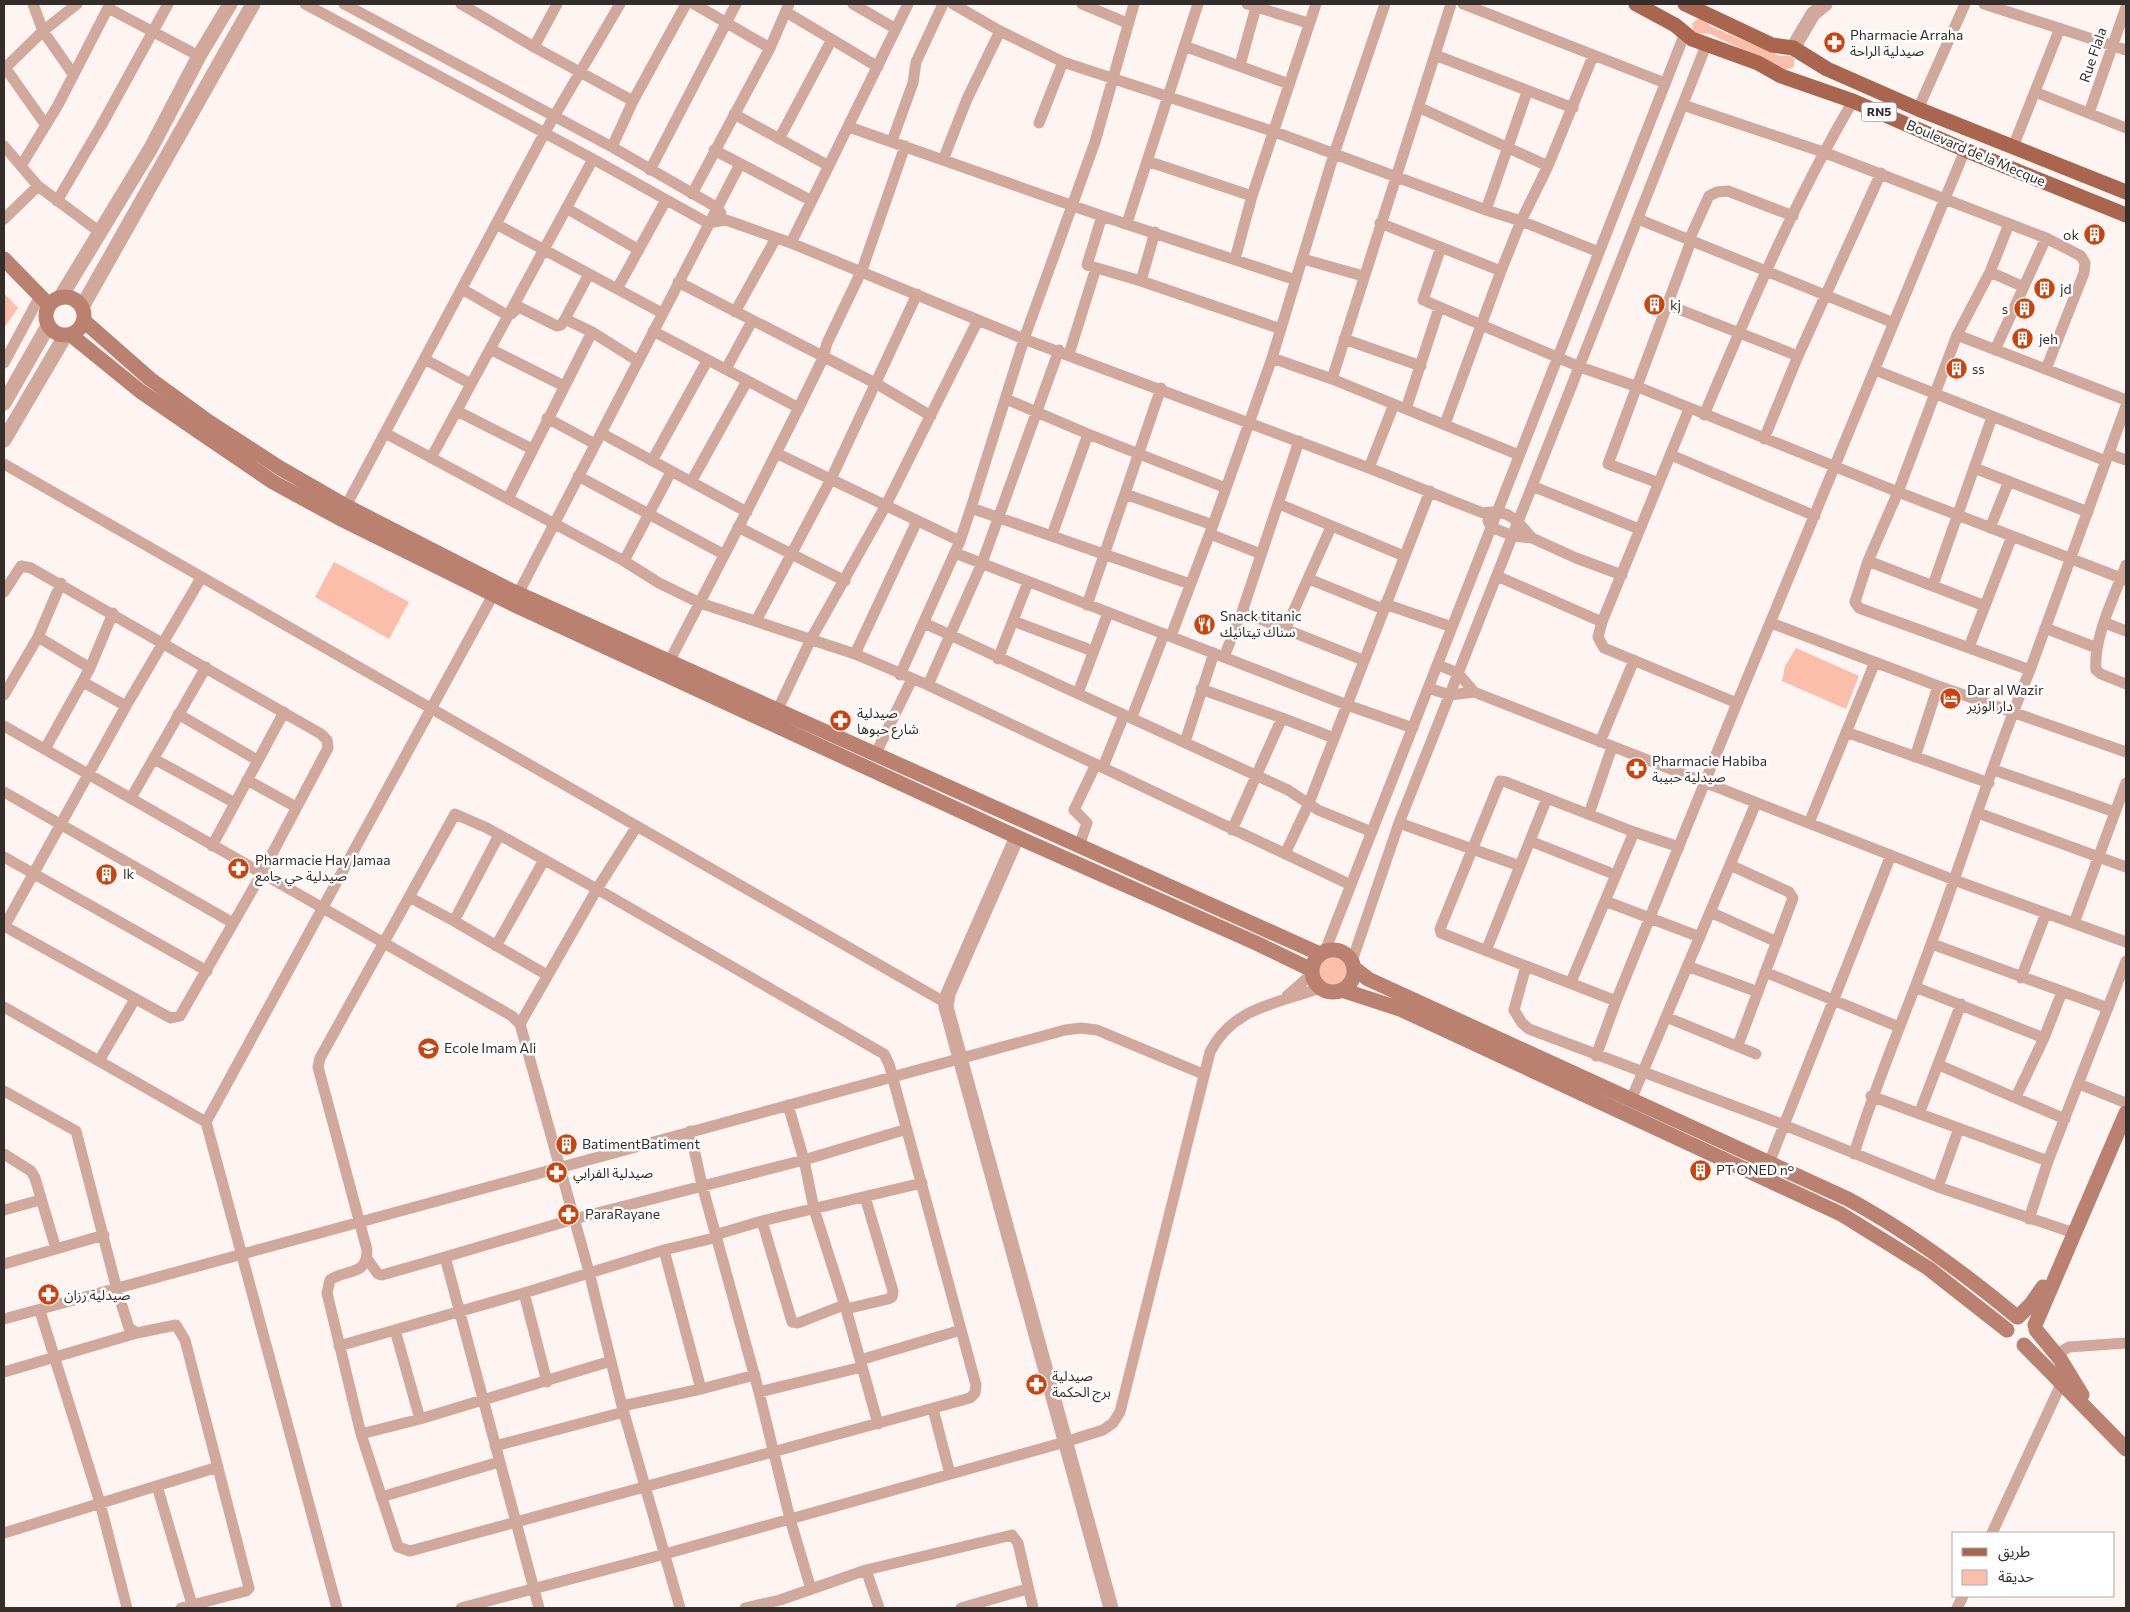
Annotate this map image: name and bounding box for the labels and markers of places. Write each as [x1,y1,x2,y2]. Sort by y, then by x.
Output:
place label: Pharmacie Arraha صيدلية الراحة [1850,26,1963,60]
pharmacy icon: Pharmacie Arraha صيدلية الراحة [1822,31,1846,55]
building icon: ok [2083,223,2107,247]
place label: ok [2063,226,2079,243]
building icon: jd [2032,277,2056,301]
place label: jd [2060,280,2072,297]
building icon: kj [1642,293,1666,317]
place label: kj [1670,296,1681,313]
building icon: s [2012,297,2036,321]
place label: s [2002,300,2008,317]
building icon: jeh [2011,327,2035,351]
place label: jeh [2039,330,2058,347]
building icon: ss [1944,357,1968,381]
place label: ss [1972,360,1985,377]
place label: Snack titanic سناك تيتانيك [1220,607,1302,640]
restaurant icon: Snack titanic سناك تيتانيك [1192,612,1216,636]
place label: Dar al Wazir دار الوزير [1966,681,2044,715]
hotel icon: Dar al Wazir دار الوزير [1939,686,1963,710]
place label: صيدلية شارع حبوها [857,704,919,740]
pharmacy icon: صيدلية شارع حبوها [829,709,853,733]
place label: Pharmacie Habiba صيدلية حبيبة [1652,752,1767,785]
pharmacy icon: Pharmacie Habiba صيدلية حبيبة [1624,757,1648,781]
place label: Pharmacie Hay Jamaa صيدلية حي جامع [255,851,391,887]
pharmacy icon: Pharmacie Hay Jamaa صيدلية حي جامع [227,856,251,880]
building icon: lk [95,862,119,886]
place label: lk [123,865,135,882]
school or university icon: Ecole Imam Ali [416,1036,440,1060]
place label: Ecole Imam Ali [444,1039,536,1056]
building icon: BatimentBatiment [554,1132,578,1156]
place label: BatimentBatiment [582,1135,700,1152]
building icon: PT ONED n° [1688,1158,1712,1182]
pharmacy icon: صيدلية الفرابي [545,1161,569,1185]
place label: PT ONED n° [1716,1161,1794,1178]
place label: صيدلية الفرابي [573,1164,654,1184]
pharmacy icon: ParaRayane [557,1202,581,1226]
place label: ParaRayane [585,1205,660,1222]
pharmacy icon: صيدلية رزان [36,1283,60,1307]
place label: صيدلية رزان [64,1286,131,1304]
place label: صيدلية برج الحكمة [1052,1367,1111,1403]
pharmacy icon: صيدلية برج الحكمة [1024,1372,1048,1396]

